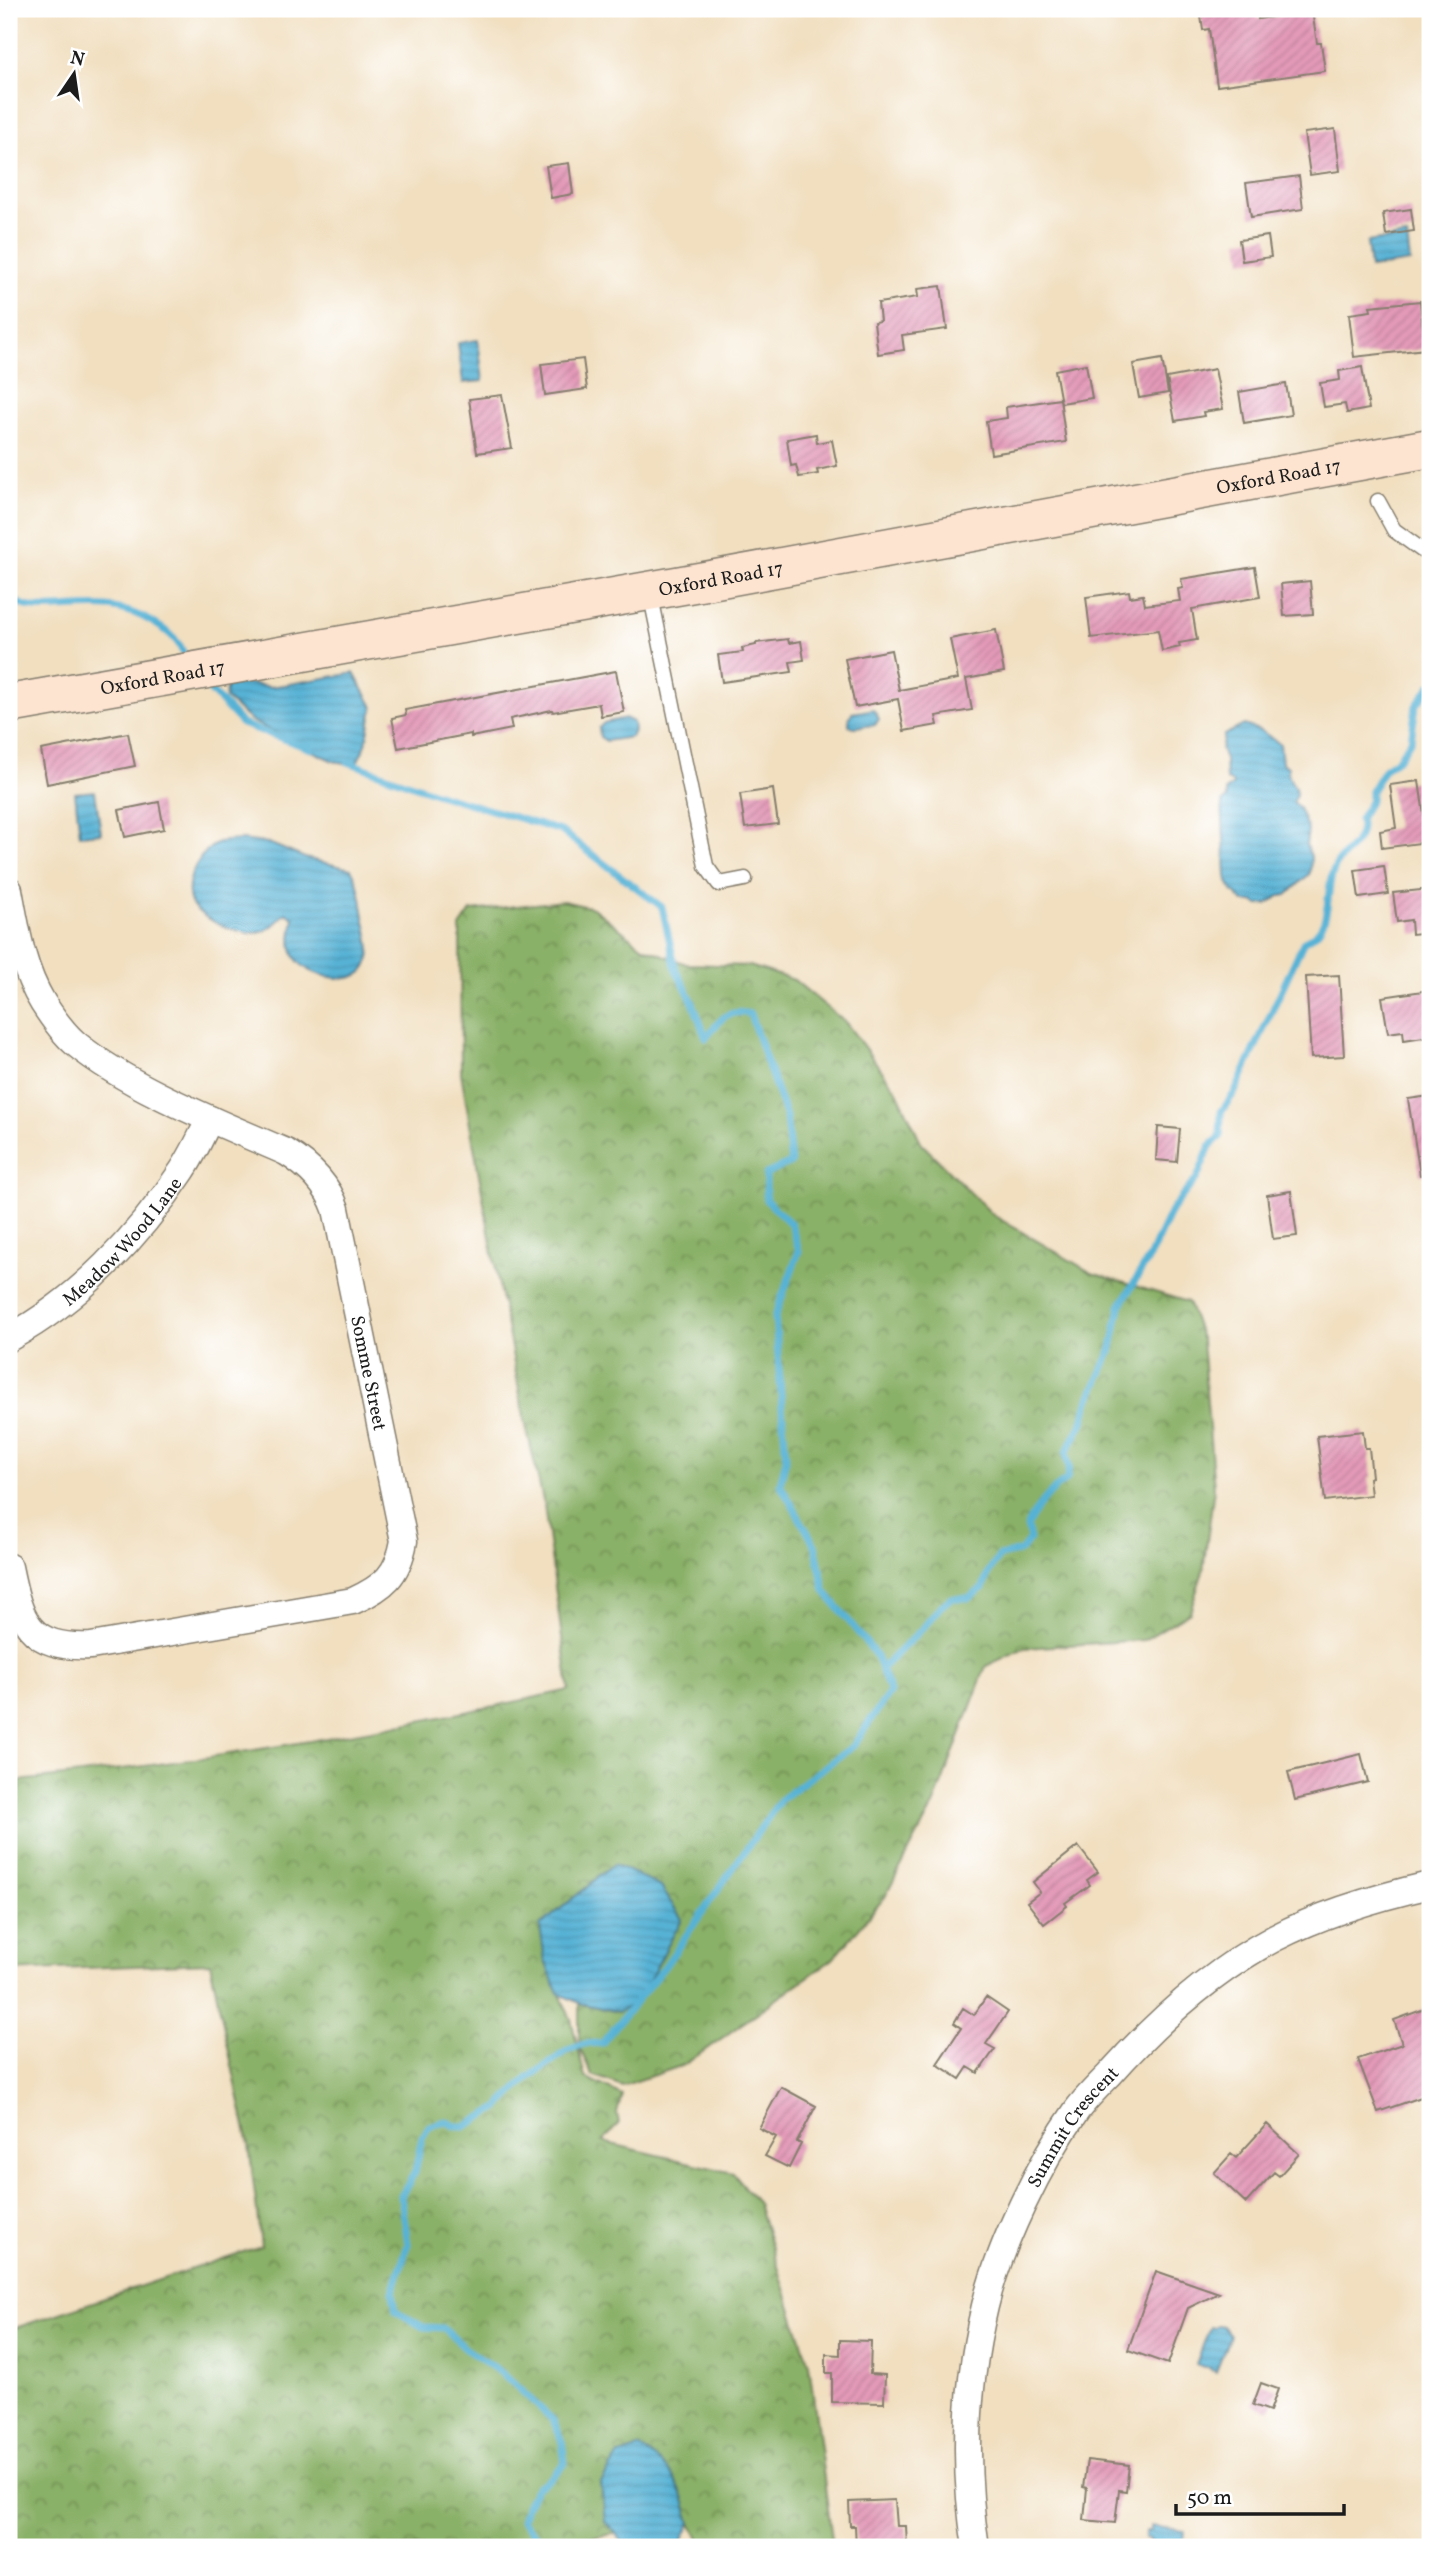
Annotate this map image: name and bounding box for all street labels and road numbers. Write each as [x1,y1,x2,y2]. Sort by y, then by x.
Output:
street label: Oxford Road 17 [1215,454,1343,502]
street label: Oxford Road 17 [657,556,786,604]
street label: Oxford Road 17 [99,655,227,703]
street label: Meadow Wood Lane [58,1172,189,1313]
street label: Somme Street [343,1313,392,1433]
street label: Summit Crescent [1022,2061,1126,2193]

